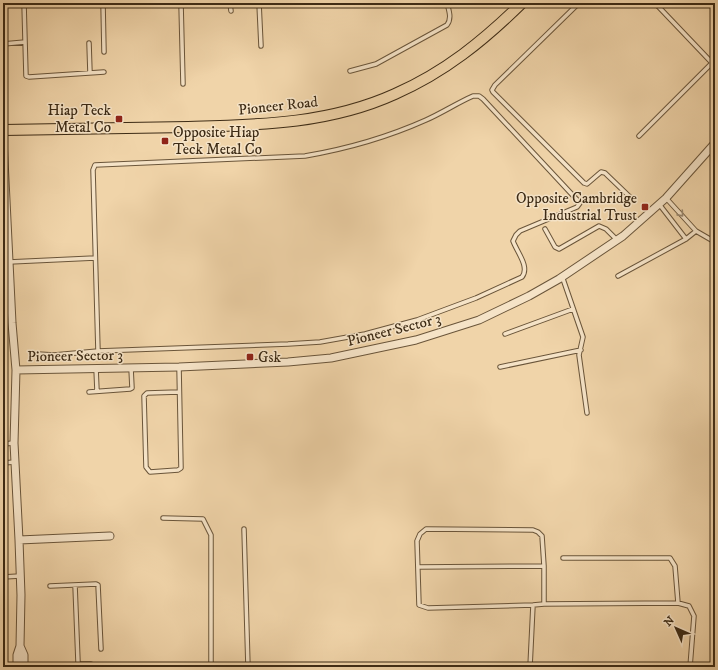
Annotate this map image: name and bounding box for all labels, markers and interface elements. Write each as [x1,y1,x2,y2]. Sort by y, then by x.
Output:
street label: Pioneer Road [237,92,319,120]
place label: Hiap Teck Metal Co [47,101,112,137]
marker: Hiap Teck Metal Co [114,114,124,124]
place label: Opposite Hiap Teck Metal Co [173,123,262,159]
marker: Opposite Hiap Teck Metal Co [160,136,170,146]
place label: Opposite Cambridge Industrial Trust [516,189,637,225]
marker: Opposite Cambridge Industrial Trust [640,202,650,212]
one-way arrow [676,210,683,217]
street label: Pioneer Sector 3 [345,309,443,351]
street label: Pioneer Sector 3 [27,346,123,366]
place label: Gsk [258,348,281,367]
marker: Gsk [245,352,255,362]
north arrow [656,608,696,648]
text: N [661,613,678,630]

